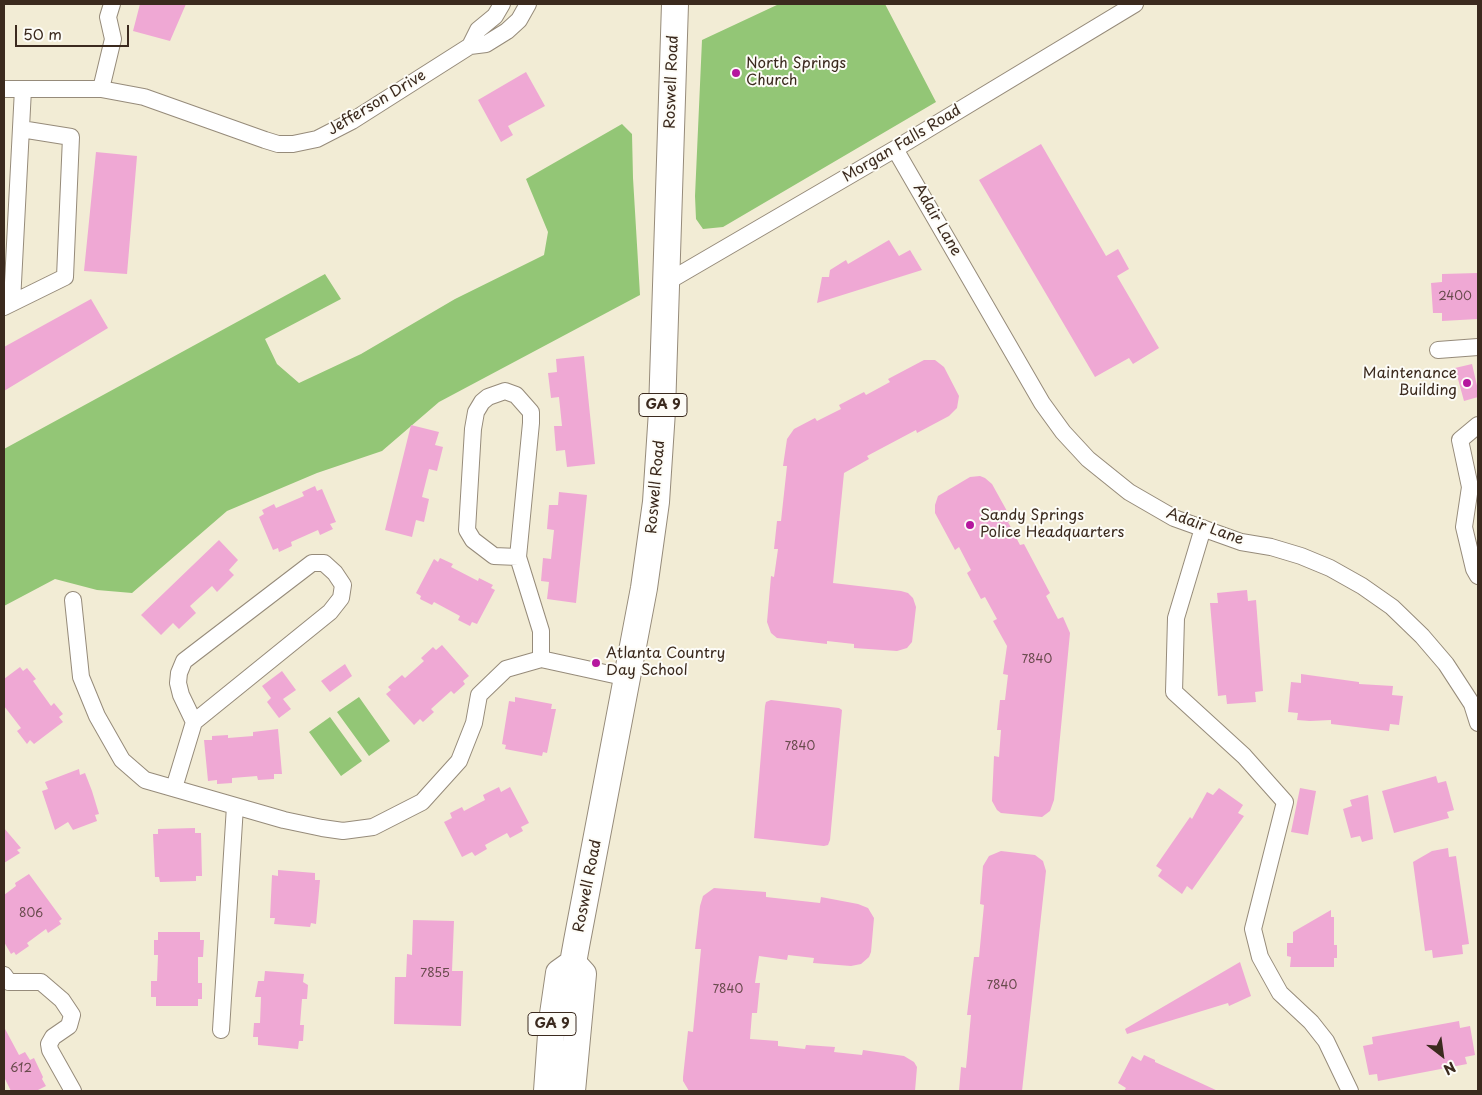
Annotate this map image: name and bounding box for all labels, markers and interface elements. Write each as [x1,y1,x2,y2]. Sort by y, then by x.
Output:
scale bar [18,15,131,47]
text: 50 m [23,22,62,45]
street label: Roswell Road [661,35,683,129]
place label: North Springs Church [746,55,846,90]
street label: Jefferson Drive [325,67,429,139]
marker: North Springs Church [730,67,742,79]
street label: Morgan Falls Road [839,101,965,187]
street label: Adair Lane [909,180,965,260]
house number: 2400 [1438,290,1472,304]
place label: Maintenance Building [1363,365,1457,400]
marker: Maintenance Building [1461,377,1473,389]
road number: GA 9 [639,394,687,416]
street label: Roswell Road [643,439,669,535]
street label: Adair Lane [1164,505,1246,549]
place label: Sandy Springs Police Headquarters [980,507,1124,542]
marker: Sandy Springs Police Headquarters [964,519,976,531]
place label: Atlanta Country Day School [606,645,725,680]
house number: 7840 [1022,653,1052,667]
marker: Atlanta Country Day School [590,657,602,669]
house number: 7840 [785,740,815,754]
street label: Roswell Road [570,838,606,934]
house number: 806 [19,907,43,921]
house number: 7855 [420,967,450,981]
house number: 7840 [987,979,1017,993]
house number: 7840 [713,983,743,997]
road number: GA 9 [528,1012,576,1036]
north arrow [1417,1030,1467,1080]
text: N [1440,1057,1460,1080]
house number: 612 [10,1062,32,1076]

